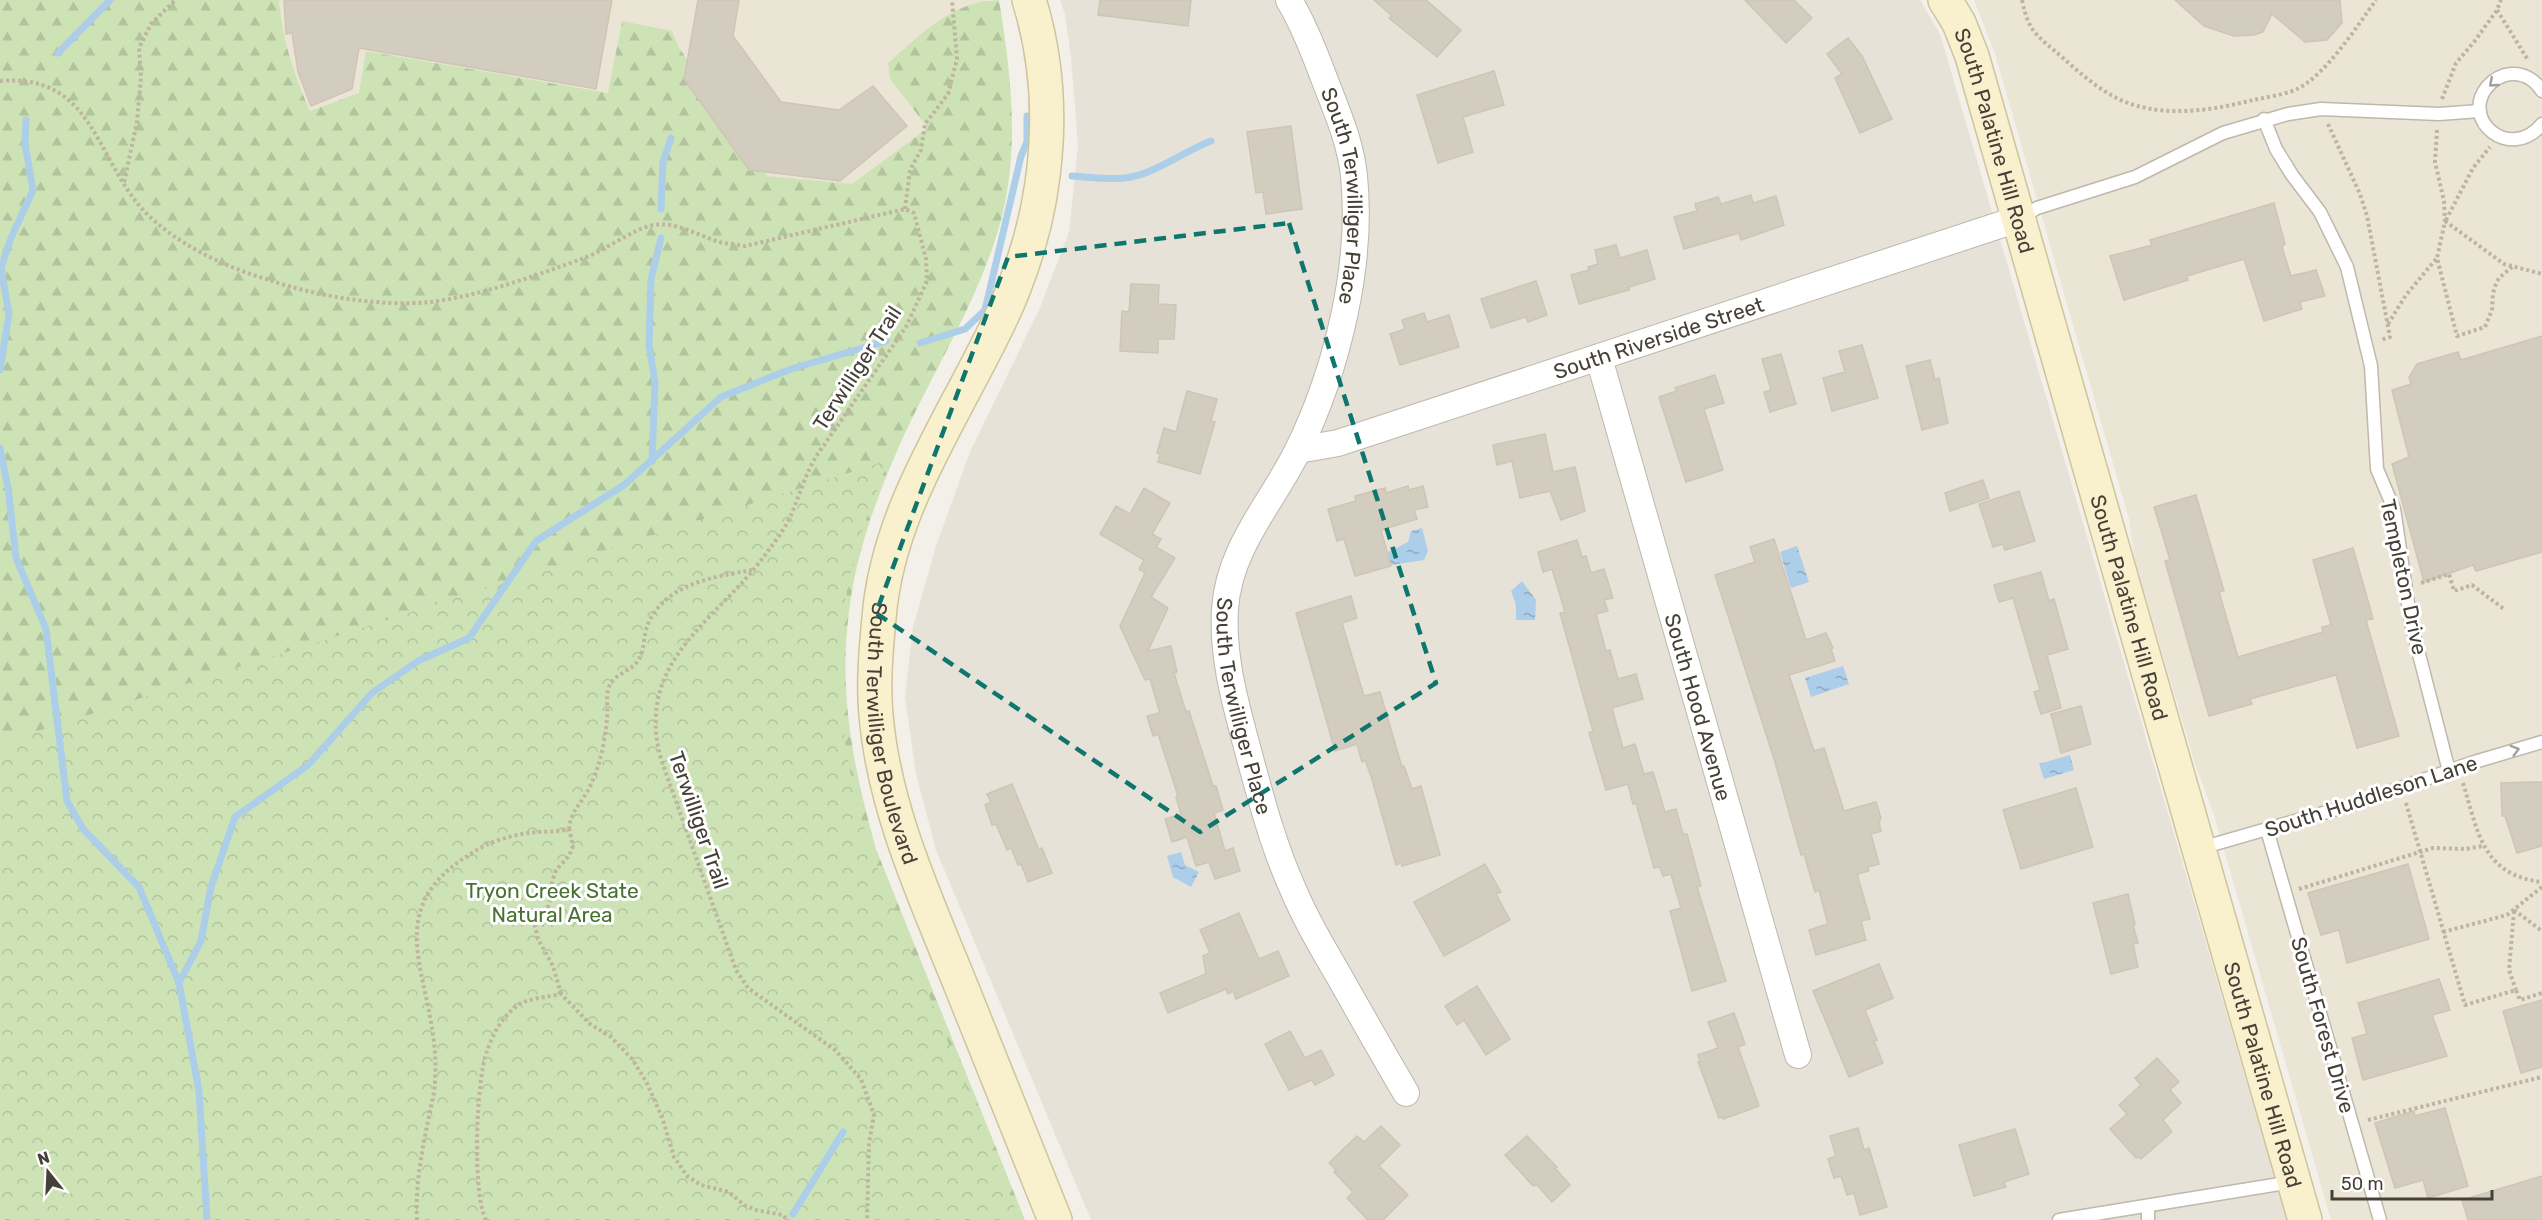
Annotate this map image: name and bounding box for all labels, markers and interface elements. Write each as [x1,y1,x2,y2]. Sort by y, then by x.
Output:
street label: South Palatine Hill Road [1950,24,2040,256]
one-way arrow [2489,76,2500,87]
street label: South Terwilliger Place [1316,84,1368,307]
street label: South Riverside Street [1550,291,1767,384]
street label: Terwilliger Trail [807,301,907,435]
street label: South Palatine Hill Road [2086,492,2174,723]
street label: Templeton Drive [2375,497,2433,657]
street label: South Terwilliger Place [1212,596,1278,817]
street label: South Terwilliger Boulevard [862,601,924,868]
street label: South Hood Avenue [1660,610,1737,804]
one-way arrow [2510,745,2520,757]
street label: Terwilliger Trail [664,748,734,892]
street label: South Huddleson Lane [2262,750,2480,842]
park label: Tryon Creek State Natural Area [465,878,639,927]
street label: South Forest Drive [2286,934,2360,1116]
street label: South Palatine Hill Road [2219,959,2308,1190]
north arrow [18,1142,78,1202]
text: N [35,1147,52,1169]
scale bar [2332,1163,2492,1201]
text: 50 m [2341,1173,2384,1195]

